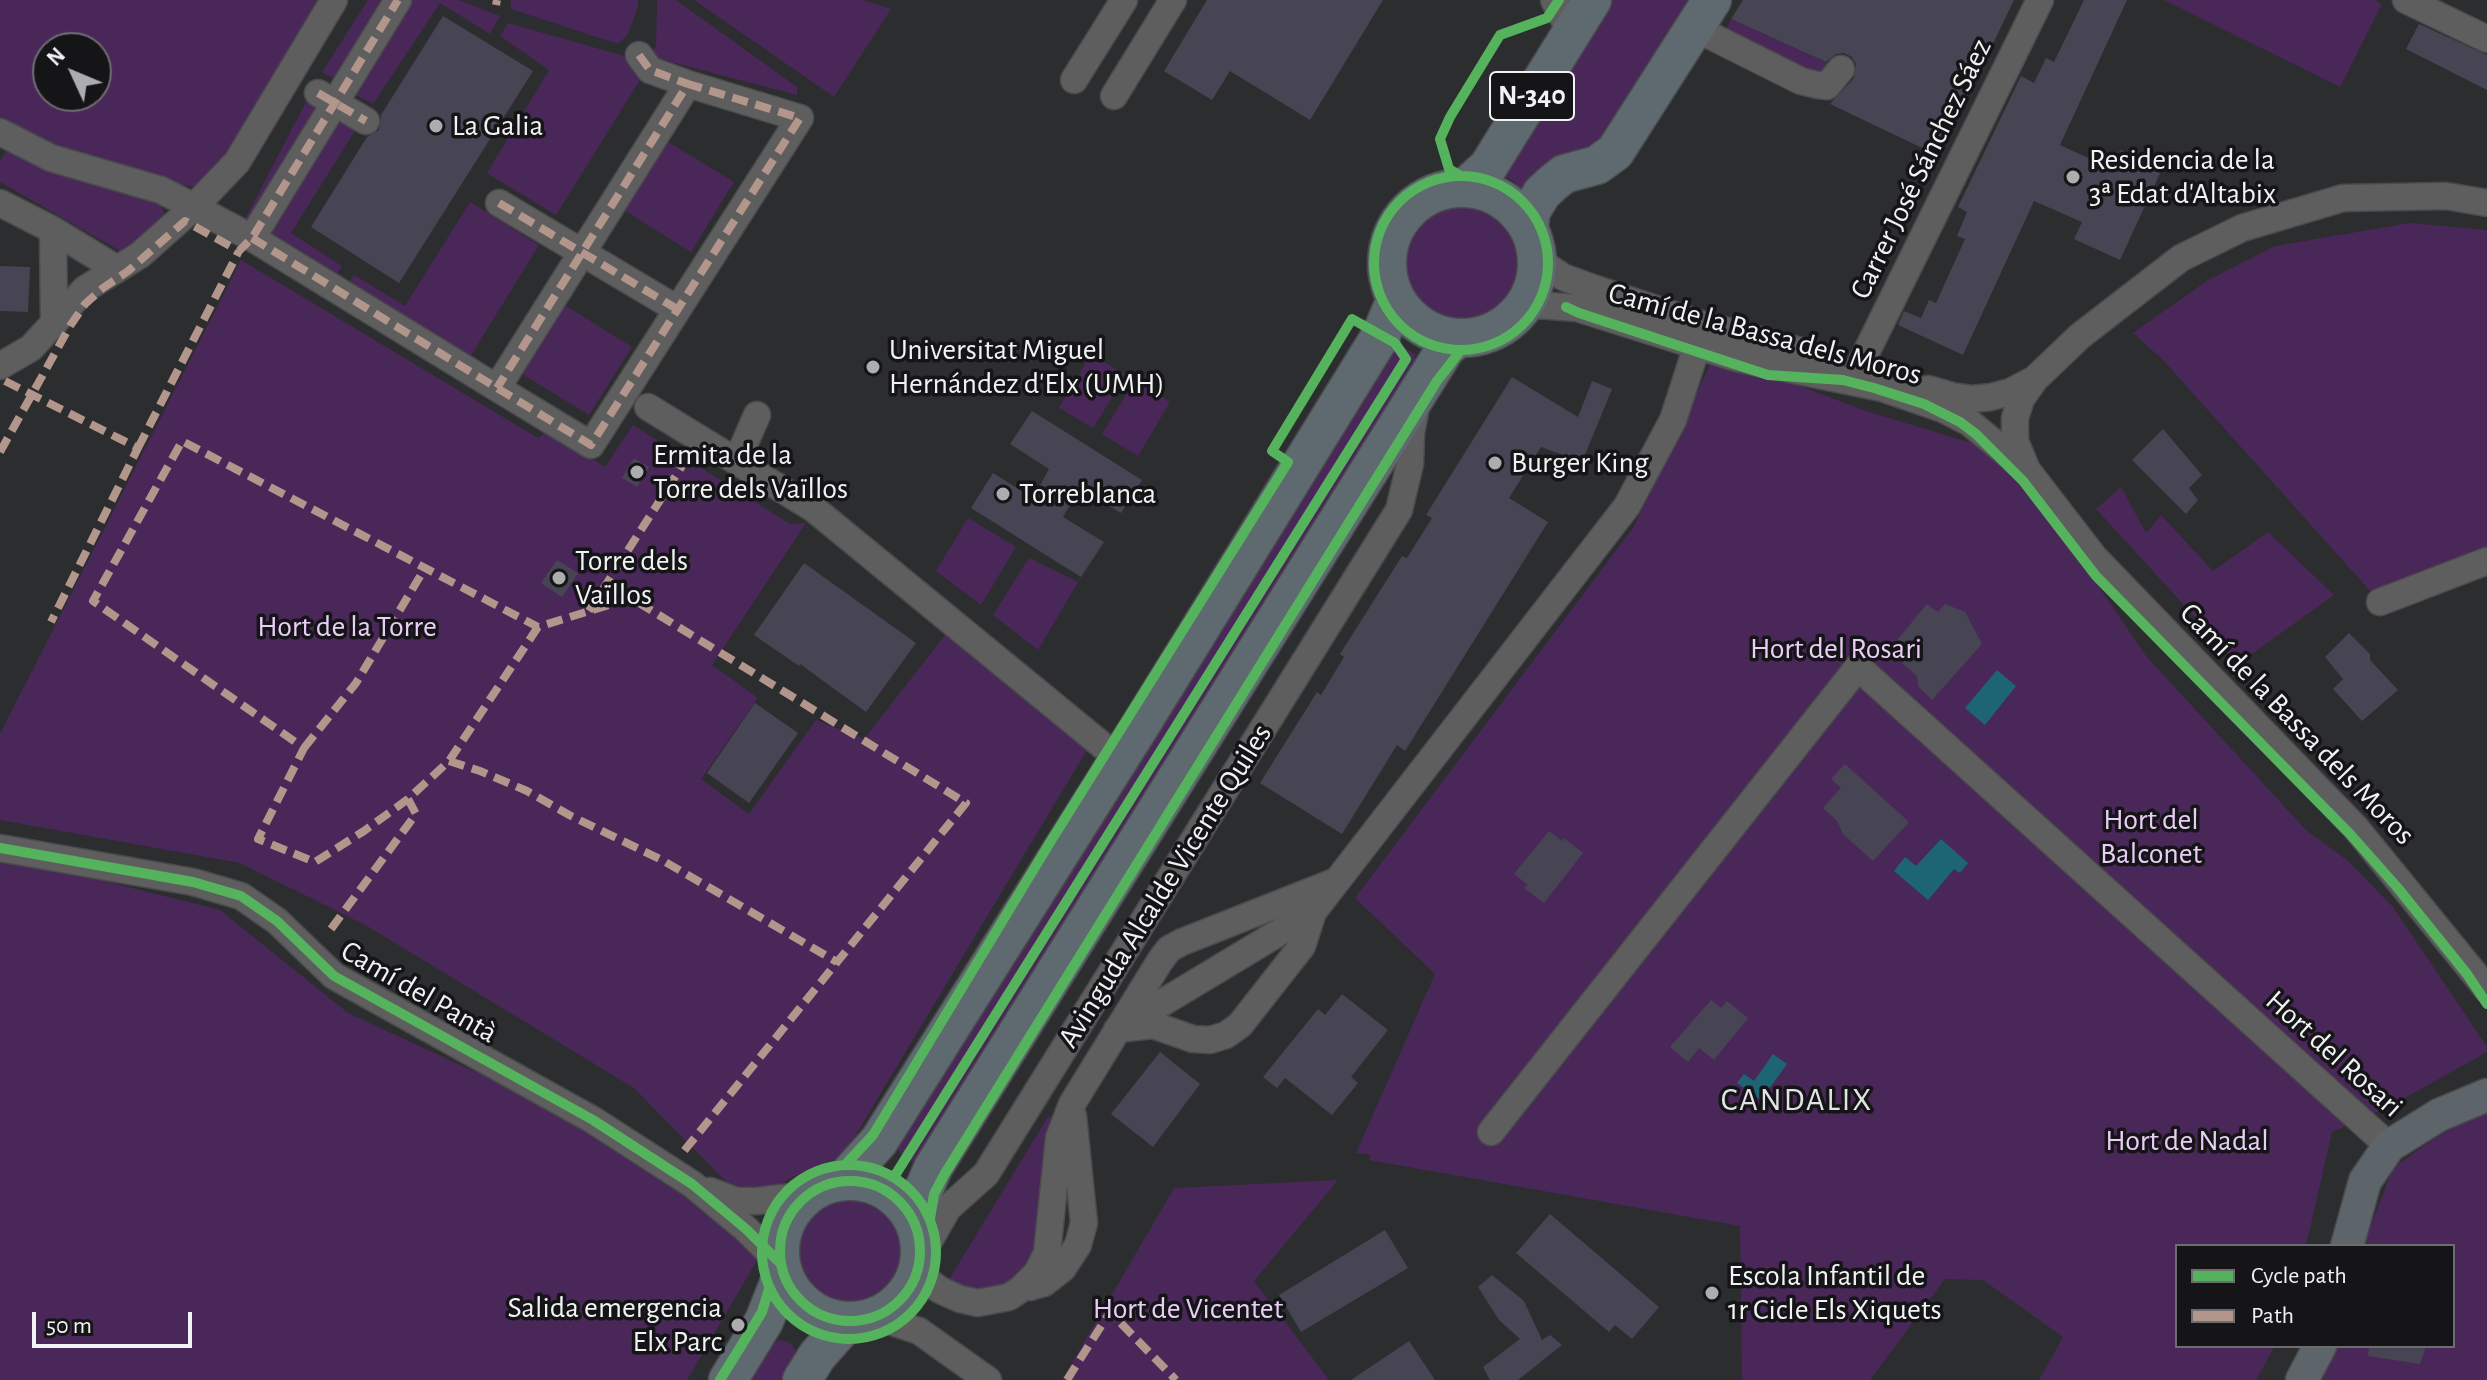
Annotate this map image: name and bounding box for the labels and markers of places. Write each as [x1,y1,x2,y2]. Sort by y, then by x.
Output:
place label: La Galia [452,108,543,144]
marker: La Galia [427,117,445,135]
place label: Residencia de la 3ª Edat d'Altabix [2089,142,2276,212]
marker: Residencia de la 3ª Edat d'Altabix [2064,168,2082,186]
place label: Universitat Miguel Hernández d'Elx (UMH) [889,332,1165,402]
marker: Universitat Miguel Hernández d'Elx (UMH) [864,358,882,376]
place label: Ermita de la Torre dels Vaïllos [653,437,848,508]
place label: Burger King [1511,445,1649,481]
marker: Burger King [1486,454,1504,472]
marker: Ermita de la Torre dels Vaïllos [628,463,646,481]
place label: Torreblanca [1019,476,1156,512]
marker: Torreblanca [994,485,1012,503]
place label: Torre dels Vaïllos [575,543,688,614]
marker: Torre dels Vaïllos [550,569,568,587]
place label: Escola Infantil de 1r Cicle Els Xiquets [1728,1258,1942,1328]
marker: Escola Infantil de 1r Cicle Els Xiquets [1703,1284,1721,1302]
place label: Salida emergencia Elx Parc [508,1290,722,1360]
marker: Salida emergencia Elx Parc [729,1316,747,1334]

